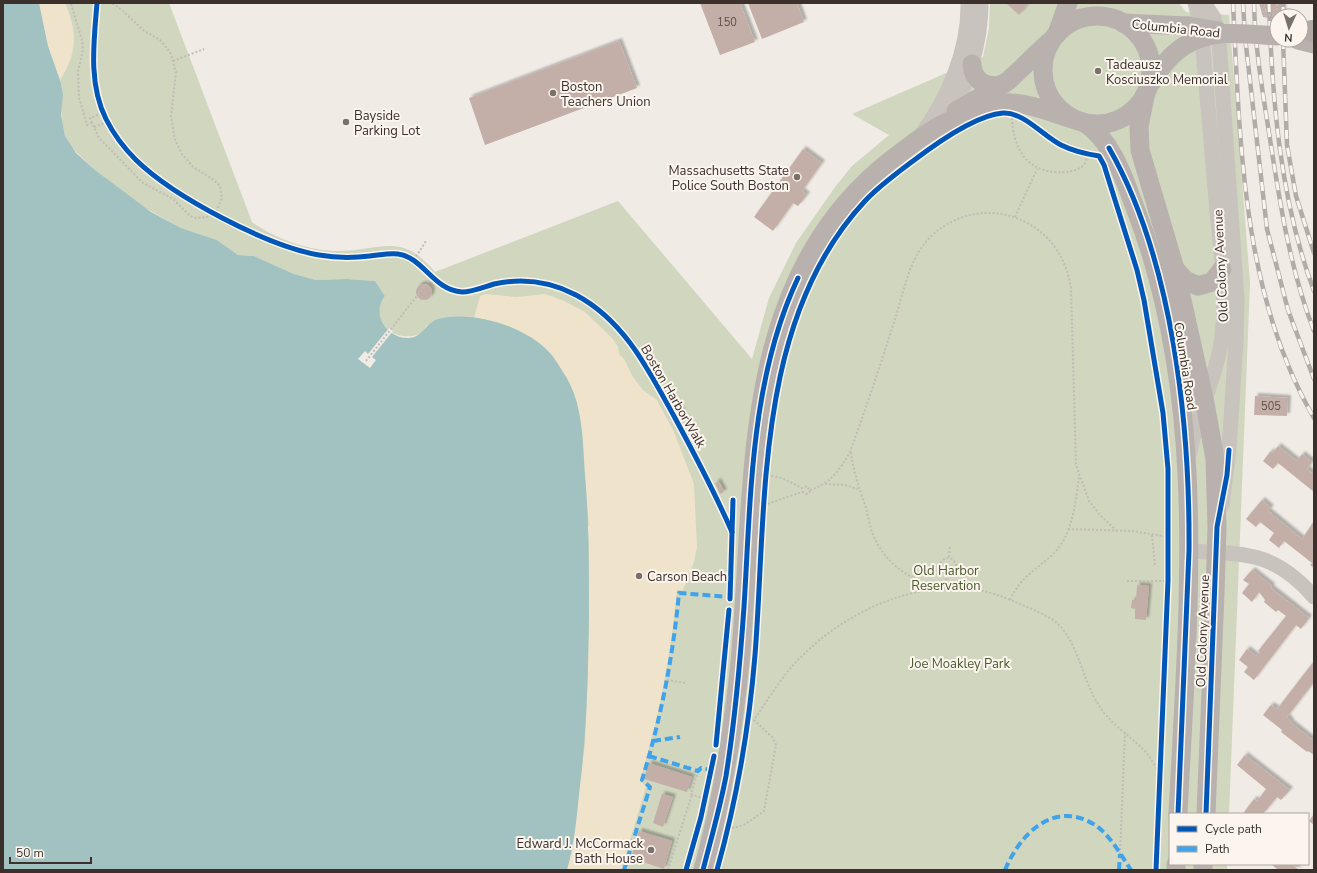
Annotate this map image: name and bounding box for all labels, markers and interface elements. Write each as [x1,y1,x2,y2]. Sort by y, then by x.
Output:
north arrow [1269,8,1309,48]
house number: 150 [717,15,737,30]
street label: Columbia Road [1131,15,1221,43]
text: N [1284,30,1293,45]
place label: Tadeausz Kosciuszko Memorial [1106,56,1228,89]
marker: Tadeausz Kosciuszko Memorial [1093,66,1103,76]
place label: Boston Teachers Union [561,78,651,111]
marker: Boston Teachers Union [548,88,558,98]
place label: Bayside Parking Lot [354,107,420,140]
marker: Bayside Parking Lot [341,117,351,127]
place label: Massachusetts State Police South Boston [668,162,789,195]
marker: Massachusetts State Police South Boston [792,172,802,182]
street label: Old Colony Avenue [1209,209,1233,323]
street label: Columbia Road [1169,321,1201,411]
street label: Boston HarborWalk [636,342,710,452]
house number: 505 [1261,399,1281,414]
park label: Old Harbor Reservation [911,562,981,595]
place label: Carson Beach [647,568,727,586]
marker: Carson Beach [634,571,644,581]
street label: Old Colony Avenue [1192,574,1214,688]
park label: Joe Moakley Park [909,655,1011,673]
legend [1169,813,1309,865]
text: Cycle path [1205,821,1262,837]
place label: Edward J. McCormack Bath House [517,835,643,868]
scale bar [10,839,91,865]
text: Path [1205,841,1230,857]
text: 50 m [16,845,44,861]
marker: Edward J. McCormack Bath House [646,845,656,855]

